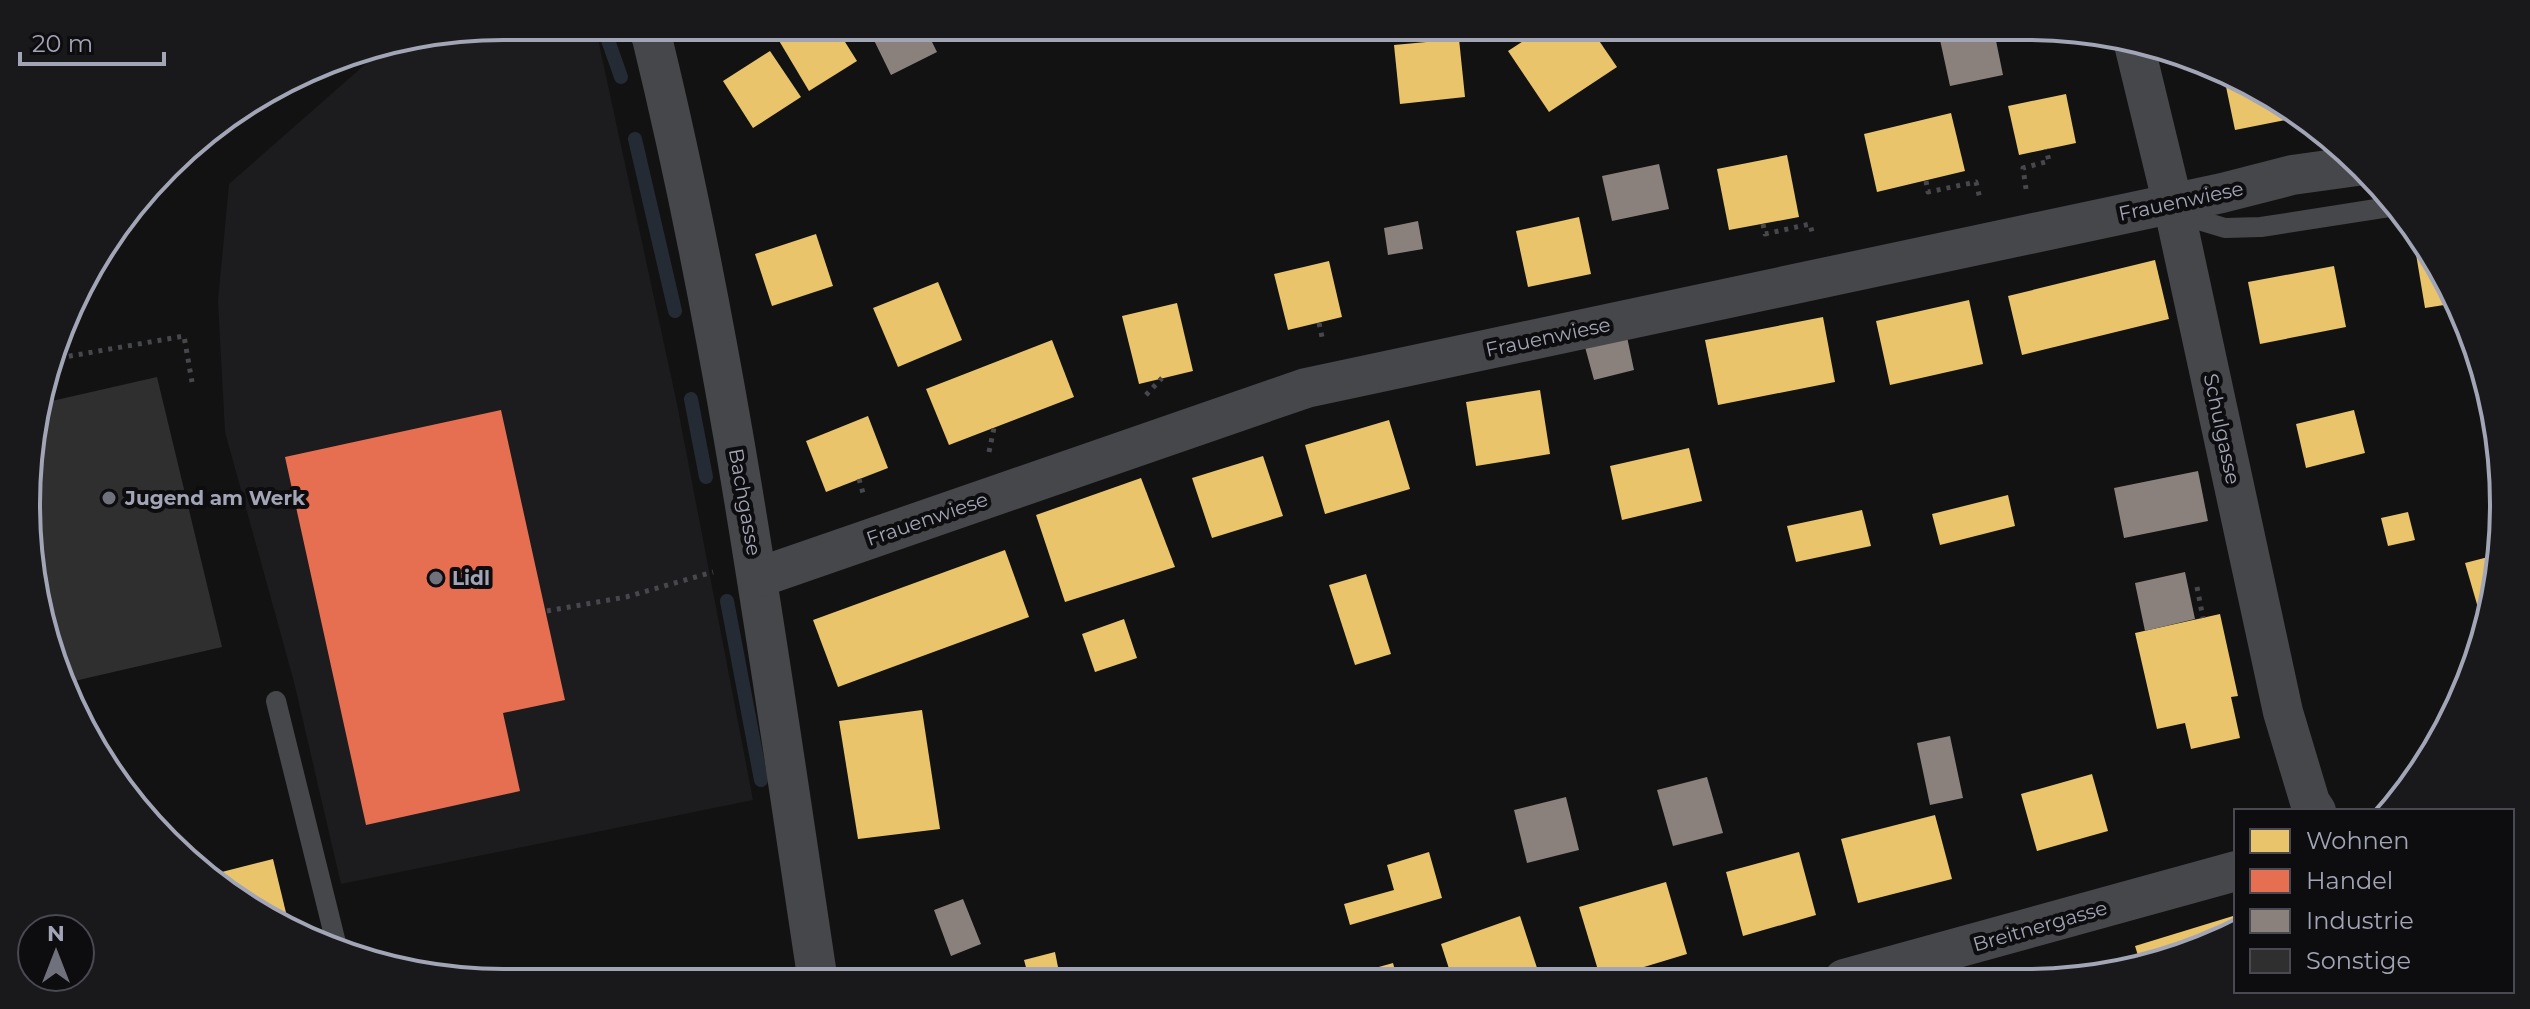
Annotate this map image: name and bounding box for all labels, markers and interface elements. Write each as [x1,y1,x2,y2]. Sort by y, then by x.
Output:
scale bar [20,16,164,66]
text: 20 m [32,29,93,58]
street label: Frauenwiese [2116,176,2246,226]
street label: Frauenwiese [1483,312,1613,362]
street label: Schulgasse [2199,371,2245,487]
street label: Bachgasse [724,446,766,558]
place label: Jugend am Werk [124,486,306,510]
street label: Frauenwiese [863,487,991,551]
marker: Jugend am Werk [100,489,118,507]
place label: Lidl [452,566,490,590]
marker: Lidl [427,569,445,587]
legend [2234,809,2514,993]
text: Wohnen [2306,826,2410,855]
text: Handel [2306,866,2393,895]
street label: Breitnergasse [1970,895,2110,957]
text: Industrie [2306,906,2414,935]
north arrow [16,913,96,993]
text: N [47,920,65,947]
text: Sonstige [2306,946,2411,975]

